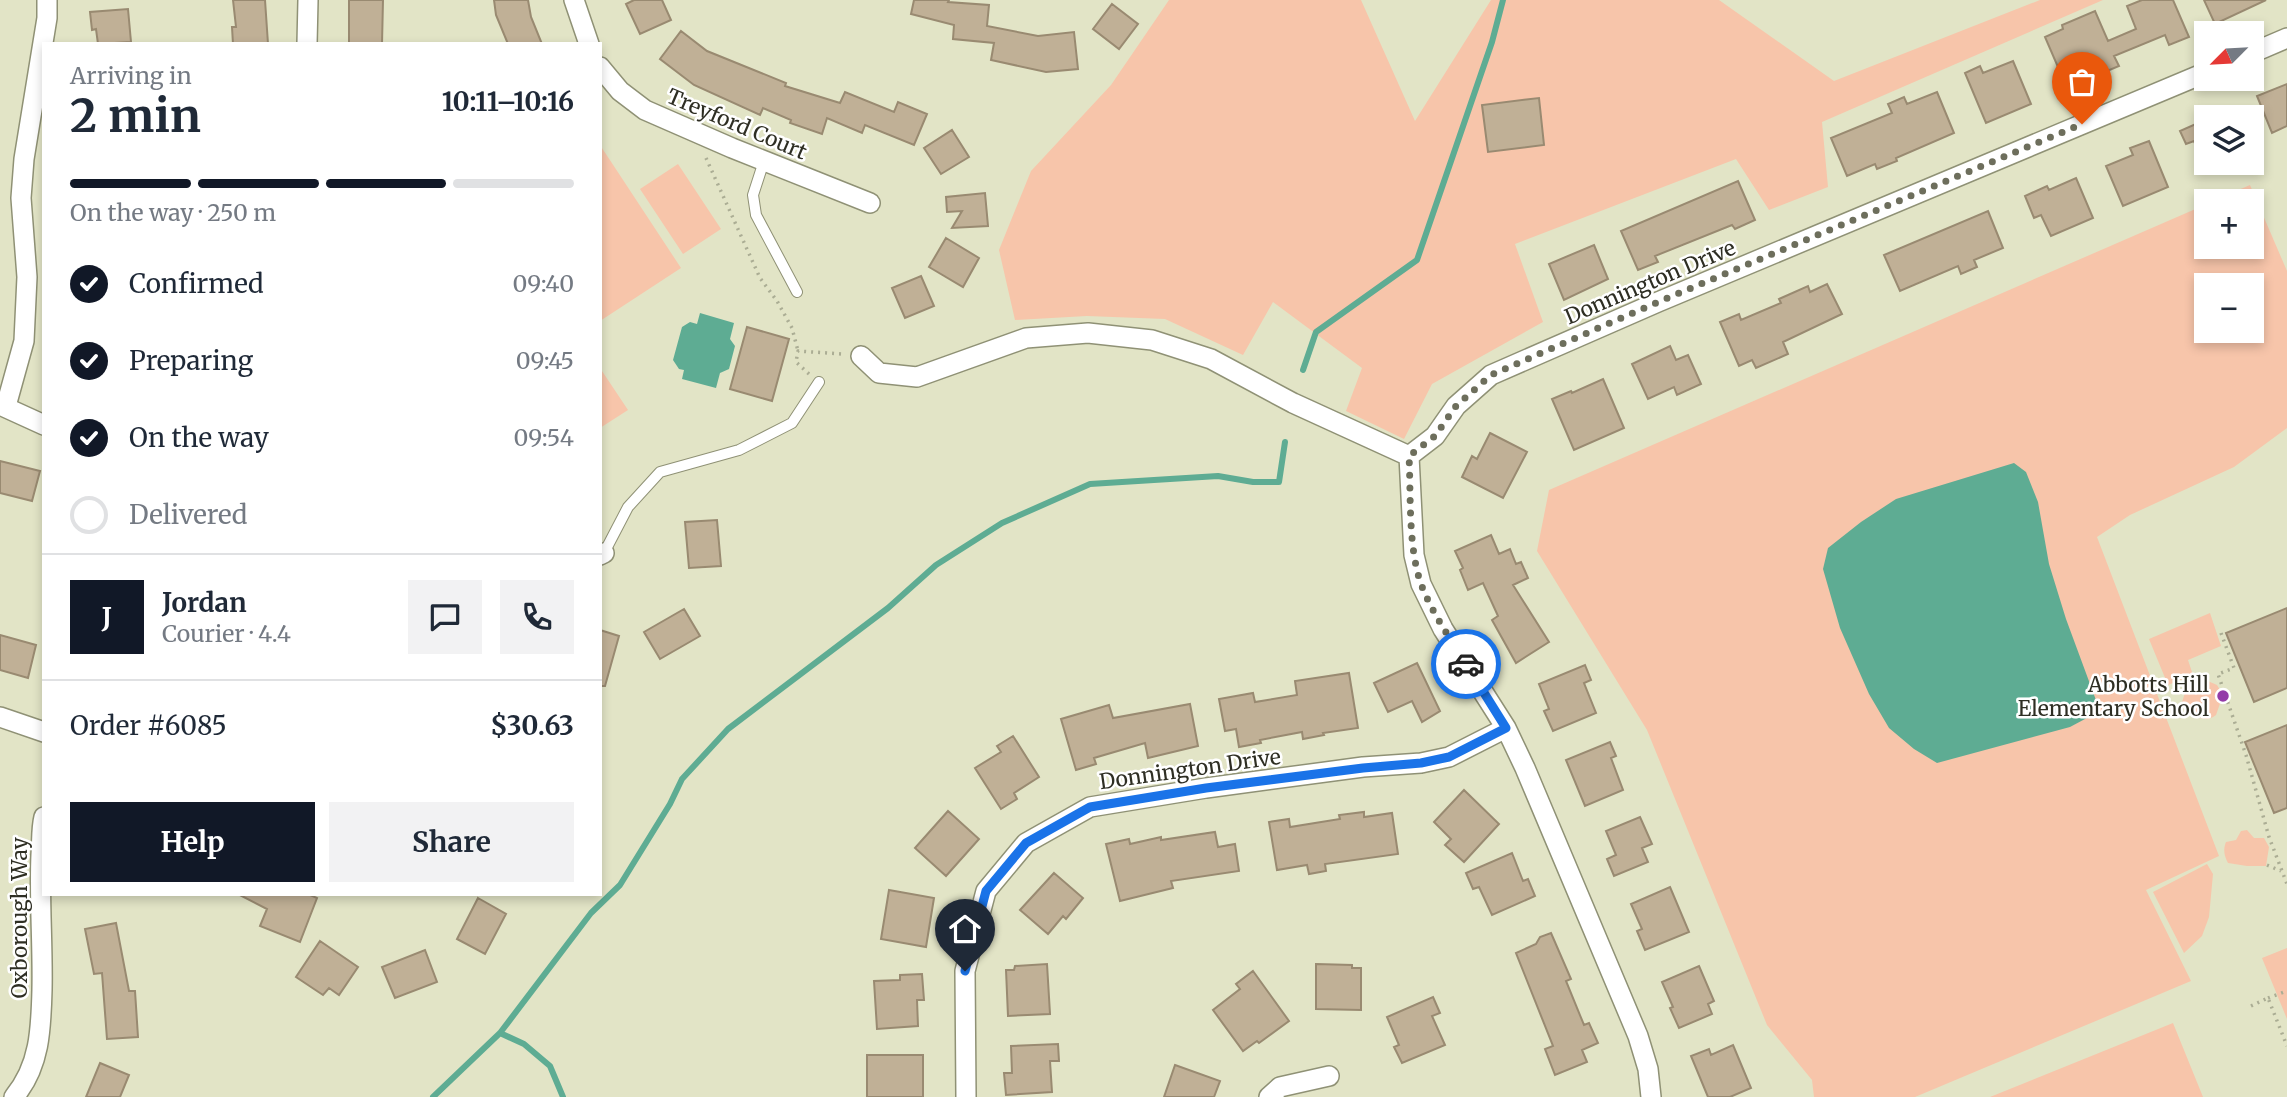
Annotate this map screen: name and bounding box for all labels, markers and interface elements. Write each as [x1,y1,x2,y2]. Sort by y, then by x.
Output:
north arrow [2194,21,2264,91]
map controls [2194,21,2264,343]
pin [2052,52,2112,124]
text: Arriving in [70,61,192,90]
icon: bag [2063,63,2101,101]
street label: Treyford Court [663,82,811,166]
text: 10:11–10:16 [442,85,574,118]
text: 2 min [70,87,201,145]
button: layers [2194,105,2264,175]
button: + [2194,189,2264,259]
text: On the way · 250 m [70,198,276,227]
street label: Donnington Drive [1560,234,1740,330]
icon: check [70,265,108,303]
text: Confirmed [129,267,264,300]
text: 09:40 [513,269,574,298]
button: − [2194,273,2264,343]
icon: check [70,342,108,380]
text: Preparing [129,344,253,377]
text: 09:45 [516,346,574,375]
icon: check [70,419,108,457]
text: On the way [129,421,269,454]
text: 09:54 [514,423,574,452]
text: Delivered [129,498,248,531]
button: chat [408,580,482,654]
button: phone [500,580,574,654]
text: Jordan [162,586,247,619]
text: J [102,601,112,634]
text: Courier · 4.4 [162,619,291,648]
courier [1431,629,1501,699]
icon: car [1447,645,1485,683]
place label: Abbotts Hill Elementary School [2018,671,2210,722]
marker: Abbotts Hill Elementary School [2215,688,2231,704]
text: Order #6085 [70,709,227,742]
text: $30.63 [490,709,574,742]
street label: Donnington Drive [1097,743,1283,795]
button: Help [70,802,315,882]
button: Share [329,802,574,882]
street label: Oxborough Way [6,837,33,999]
pin [935,899,995,971]
icon: home [946,910,984,948]

